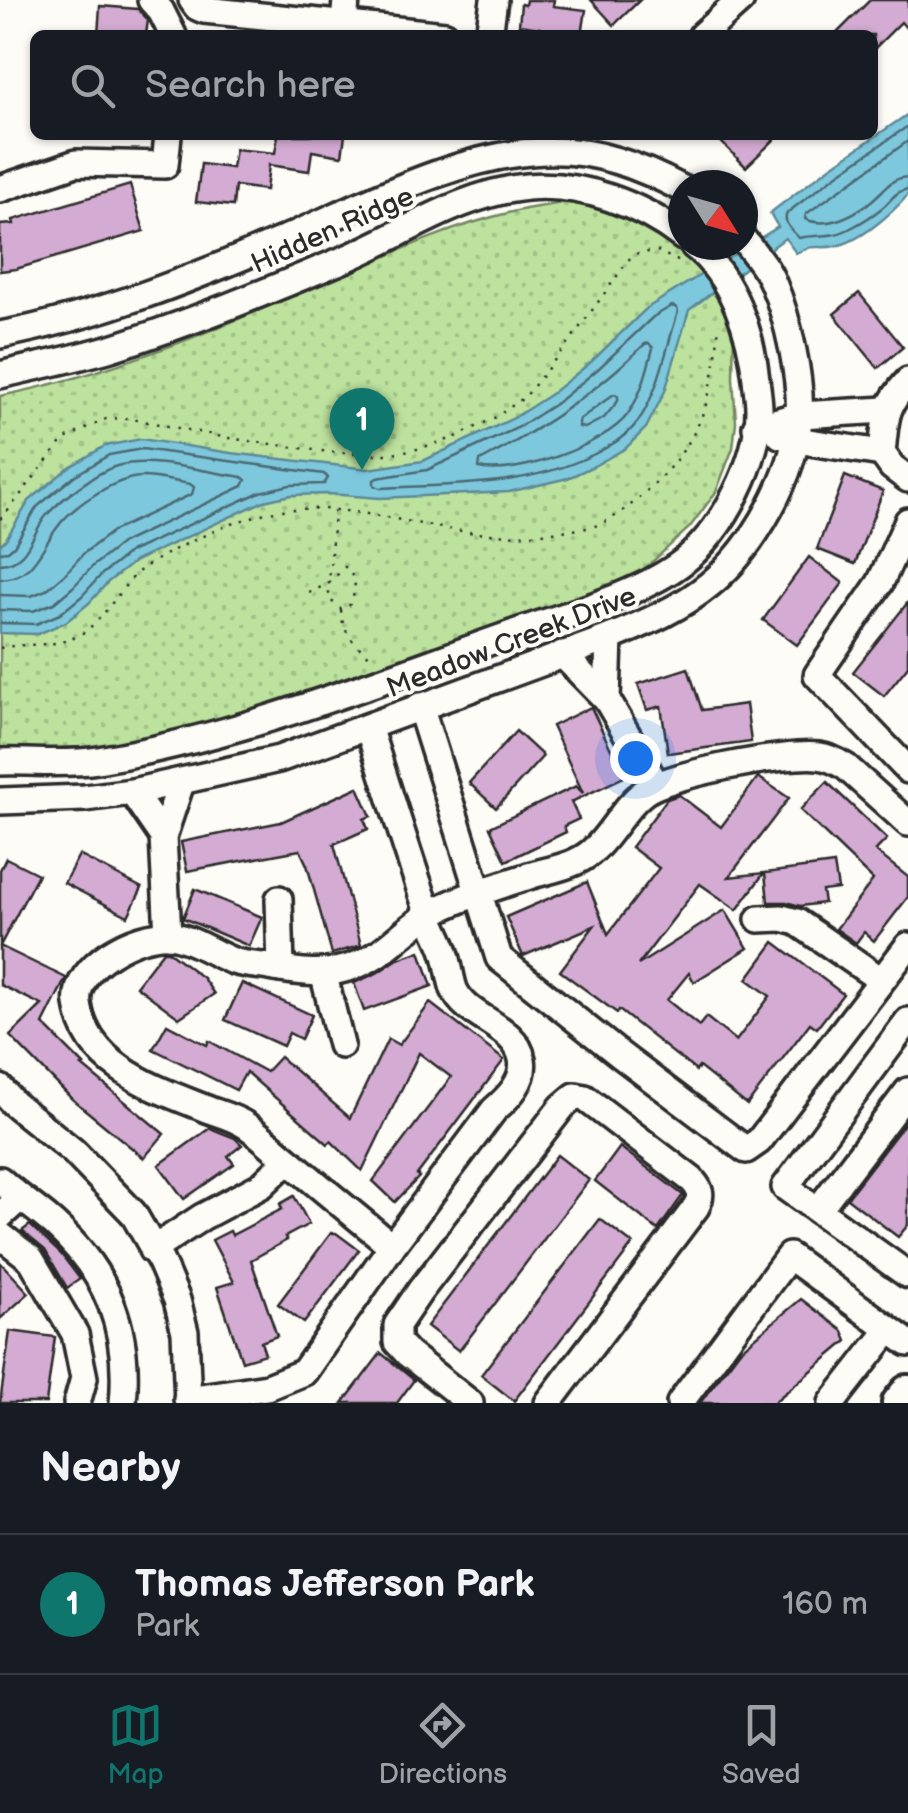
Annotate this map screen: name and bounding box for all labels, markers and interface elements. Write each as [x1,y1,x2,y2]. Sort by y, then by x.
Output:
search box [30,30,878,140]
icon: search [65,58,120,113]
text: Search here [145,63,356,108]
north arrow [668,170,758,260]
street label: Hidden Ridge [246,180,419,281]
pin: 1 [330,388,394,470]
street label: Meadow Creek Drive [382,580,641,705]
your location [610,733,661,784]
text: Nearby [40,1443,180,1494]
text: Thomas Jefferson Park [135,1562,534,1607]
text: 1 [66,1585,79,1624]
text: 160 m [782,1585,868,1624]
text: Park [135,1607,199,1646]
tab: Map [107,1698,164,1791]
tab: Directions [378,1698,507,1791]
tab: Saved [722,1698,801,1791]

